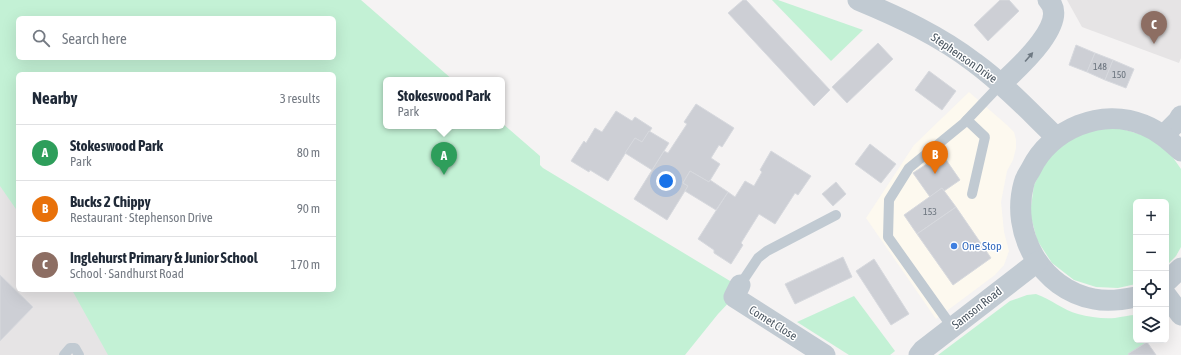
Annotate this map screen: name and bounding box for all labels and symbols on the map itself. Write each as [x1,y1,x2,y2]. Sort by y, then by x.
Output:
pin: C [1141,11,1167,44]
street label: Stephenson Drive [928,30,1000,86]
one-way arrow [1024,51,1033,62]
house number: 148 [1093,61,1107,72]
house number: 150 [1112,69,1126,80]
pin: B [922,141,948,174]
pin: A [431,142,457,175]
your location [656,171,676,191]
house number: 153 [923,206,937,217]
place label: One Stop [962,239,1002,253]
marker: One Stop [949,241,959,251]
street label: Samson Road [949,284,1005,332]
street label: Comet Close [746,303,800,343]

